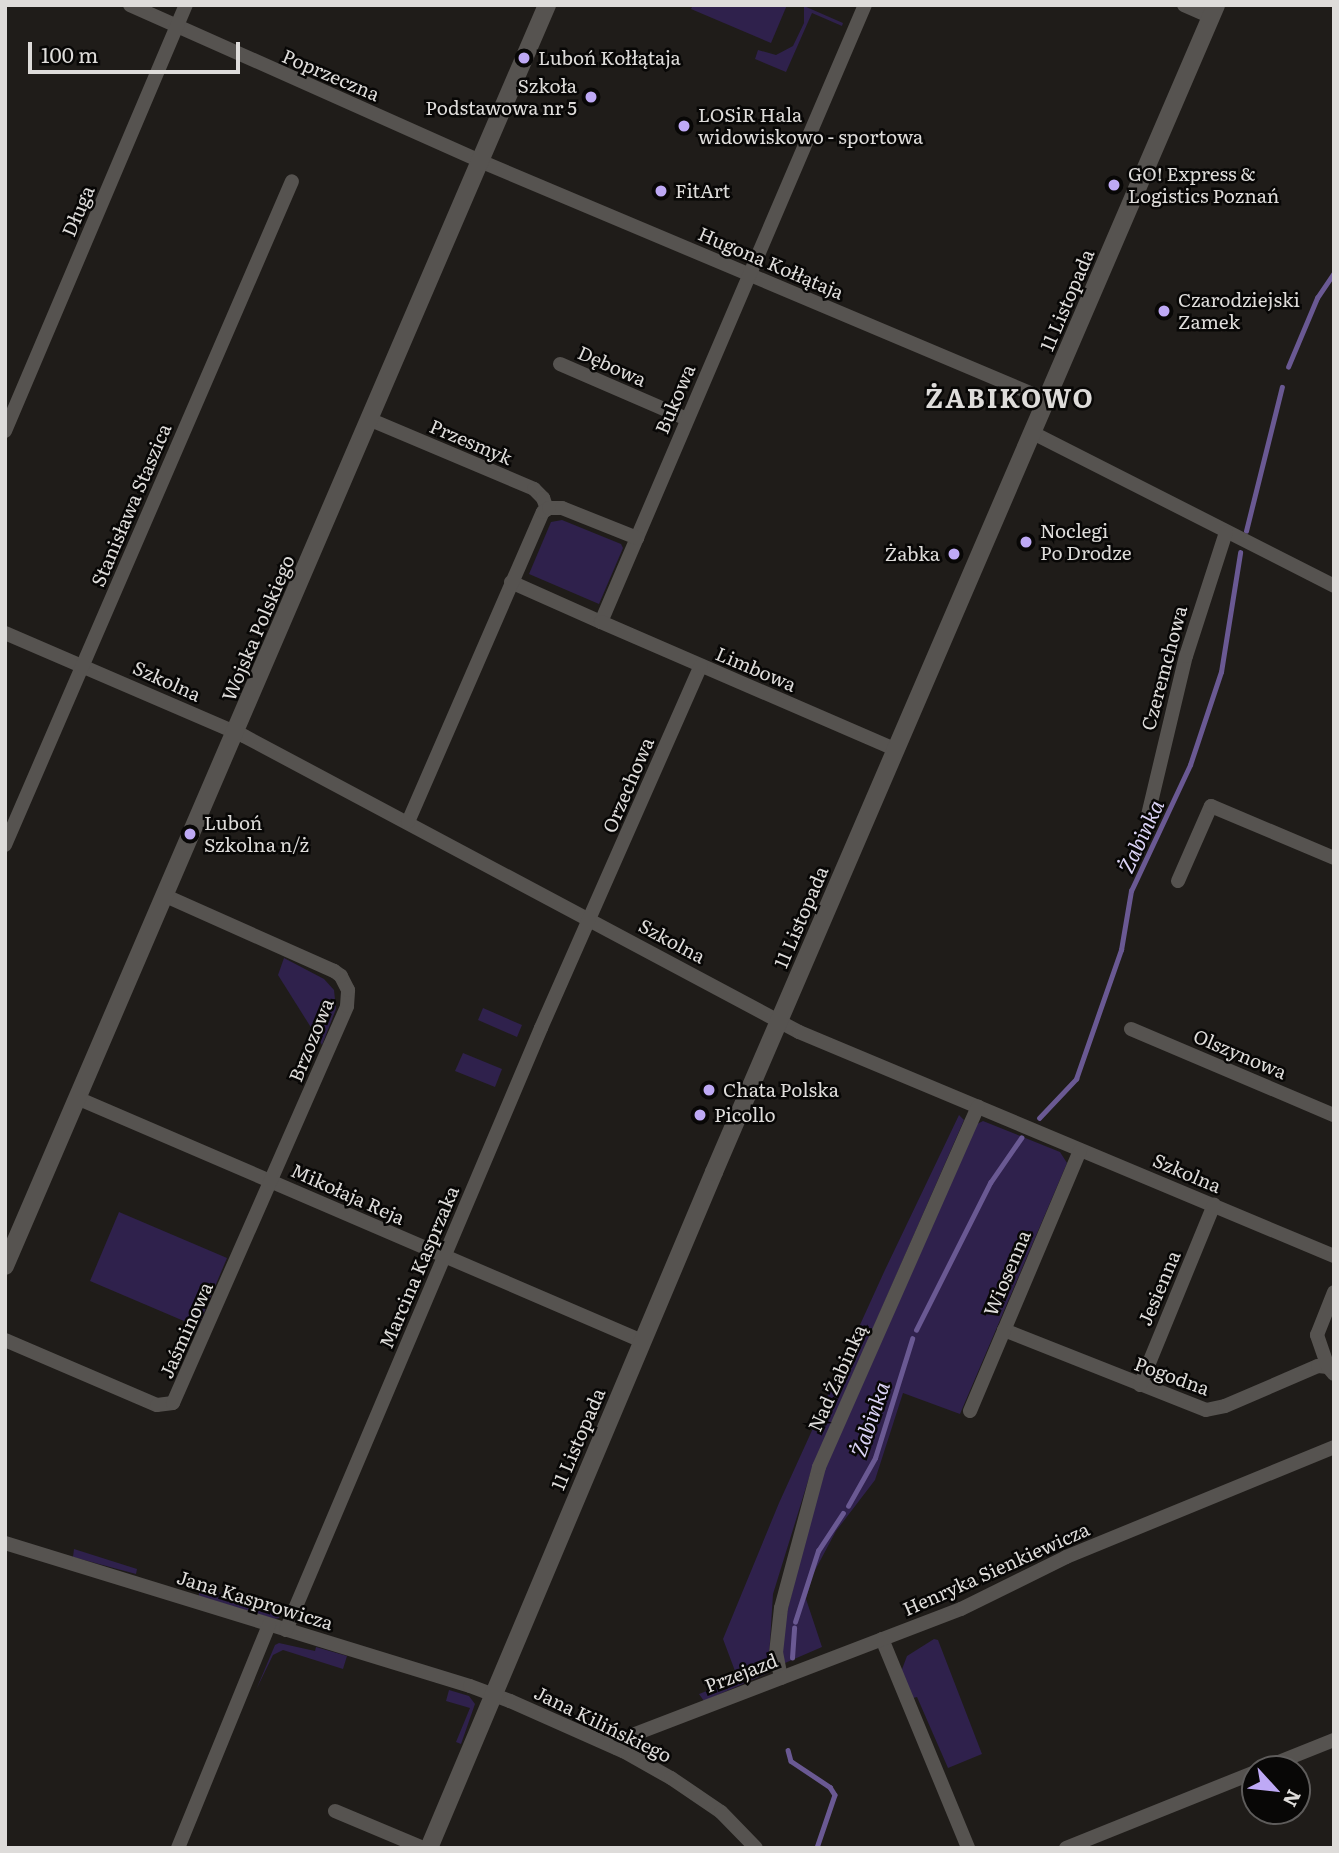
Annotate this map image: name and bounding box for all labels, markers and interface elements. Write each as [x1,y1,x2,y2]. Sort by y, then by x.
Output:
scale bar [32,28,243,72]
text: 100 m [41,38,98,69]
street label: Poprzeczna [279,44,383,106]
place label: Luboń Kołłątaja [538,47,681,69]
marker: Luboń Kołłątaja [516,50,532,66]
place label: Szkoła Podstawowa nr 5 [425,75,577,119]
marker: Szkoła Podstawowa nr 5 [583,89,599,105]
place label: LOSiR Hala widowiskowo - sportowa [698,104,923,148]
marker: LOSiR Hala widowiskowo - sportowa [676,118,692,134]
place label: GO! Express & Logistics Poznań [1128,163,1279,207]
marker: GO! Express & Logistics Poznań [1106,177,1122,193]
place label: FitArt [675,180,730,202]
street label: Długa [57,182,99,240]
marker: FitArt [653,183,669,199]
street label: Hugona Kołłątaja [695,222,847,304]
street label: 11 Listopada [1035,246,1099,354]
place label: Czarodziejski Zamek [1178,289,1300,333]
marker: Czarodziejski Zamek [1156,303,1172,319]
street label: Dębowa [574,341,650,391]
street label: Bukowa [650,361,700,437]
district label: ŻABIKOWO [926,381,1094,413]
street label: Przesmyk [426,414,516,470]
street label: Stanisława Staszica [86,420,176,590]
place label: Noclegi Po Drodze [1040,520,1132,564]
marker: Noclegi Po Drodze [1018,534,1034,550]
place label: Żabka [885,543,940,565]
marker: Żabka [946,546,962,562]
street label: Wojska Polskiego [217,551,299,705]
street label: Czeremchowa [1136,603,1192,733]
street label: Limbowa [712,642,800,696]
street label: Szkolna [130,656,204,706]
street label: Orzechowa [598,734,658,836]
water label: Żabinka [1112,795,1168,877]
place label: Luboń Szkolna n/ż [204,812,309,856]
marker: Luboń Szkolna n/ż [182,826,198,842]
street label: 11 Listopada [769,863,833,971]
street label: Szkolna [635,914,709,968]
street label: Brzozowa [284,995,338,1085]
street label: Olszynowa [1190,1024,1290,1084]
place label: Chata Polska [723,1079,839,1101]
marker: Chata Polska [701,1082,717,1098]
place label: Picollo [714,1104,776,1126]
marker: Picollo [692,1107,708,1123]
street label: Szkolna [1149,1148,1225,1198]
street label: Mikołaja Reja [288,1159,408,1229]
street label: Marcina Kasprzaka [374,1182,464,1352]
street label: Wiosenna [979,1227,1035,1319]
street label: Jesienna [1133,1247,1185,1329]
street label: Jaśminowa [155,1278,217,1382]
street label: Nad Żabinką [803,1321,871,1435]
street label: Pogodna [1131,1352,1213,1400]
water label: Żabinka [844,1378,894,1460]
street label: 11 Listopada [546,1385,610,1493]
street label: Henryka Sienkiewicza [899,1518,1093,1620]
street label: Jana Kasprowicza [174,1565,336,1635]
street label: Przejazd [701,1649,781,1697]
street label: Jana Kilińskiego [531,1681,675,1767]
north arrow [1241,1755,1311,1825]
text: N [1277,1785,1309,1812]

